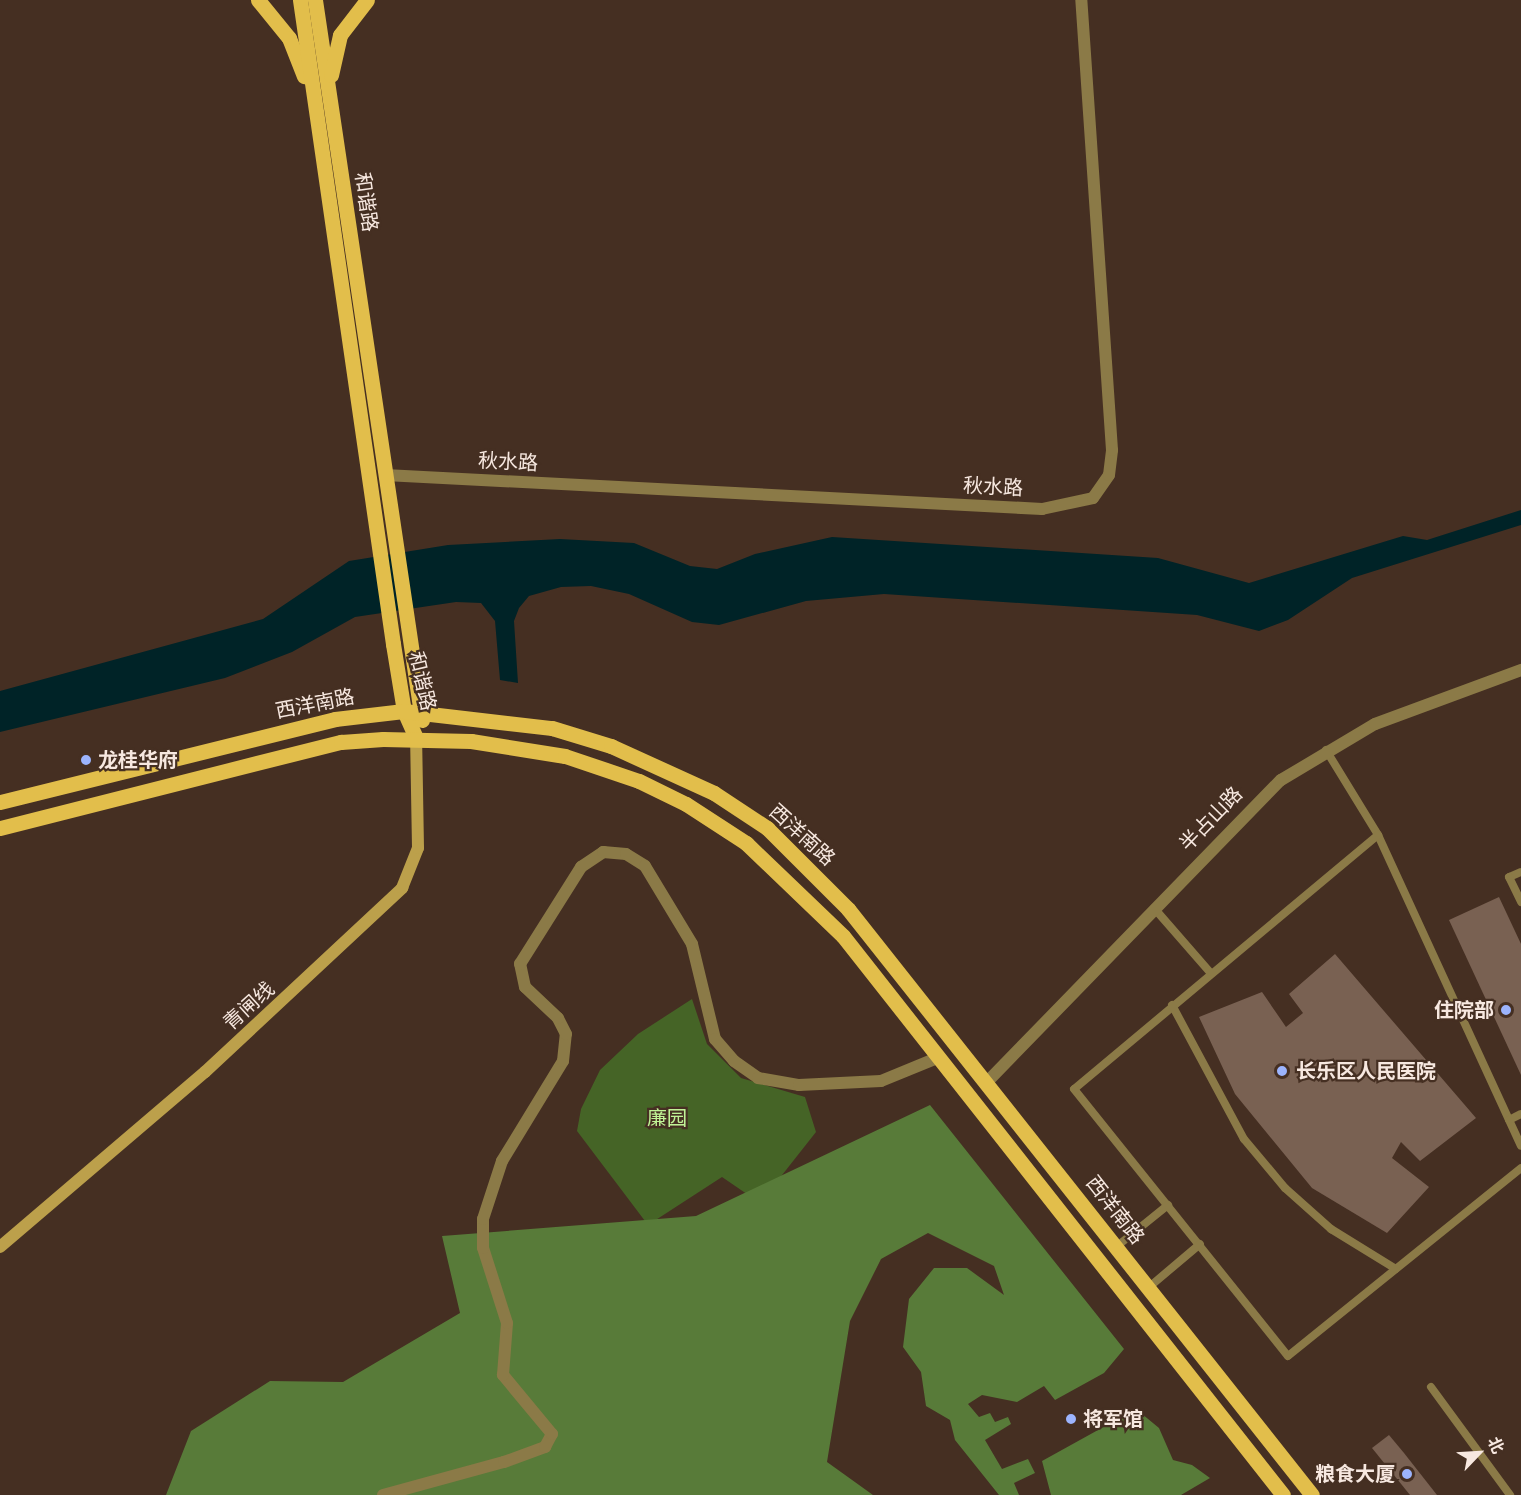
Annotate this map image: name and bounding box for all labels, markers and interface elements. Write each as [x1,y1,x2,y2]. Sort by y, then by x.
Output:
street label: 和谐路 [350,171,382,233]
street label: 秋水路 [477,448,539,476]
street label: 秋水路 [962,473,1024,501]
street label: 和谐路 [404,649,440,713]
street label: 西洋南路 [273,685,357,723]
place label: 龙桂华府 [98,748,178,772]
marker: 龙桂华府 [79,753,93,767]
street label: 半占山路 [1175,782,1247,856]
street label: 西洋南路 [764,799,840,871]
street label: 青闸线 [219,977,279,1035]
place label: 住院部 [1434,998,1494,1022]
marker: 住院部 [1499,1003,1513,1017]
place label: 长乐区人民医院 [1296,1059,1436,1083]
marker: 长乐区人民医院 [1273,1062,1291,1080]
park label: 廉园 [647,1106,687,1130]
street label: 西洋南路 [1081,1171,1149,1249]
place label: 将军馆 [1083,1407,1143,1431]
marker: 将军馆 [1064,1412,1078,1426]
north arrow [1449,1423,1509,1483]
text: 北 [1484,1434,1508,1456]
place label: 粮食大厦 [1315,1462,1395,1486]
marker: 粮食大厦 [1400,1467,1414,1481]

